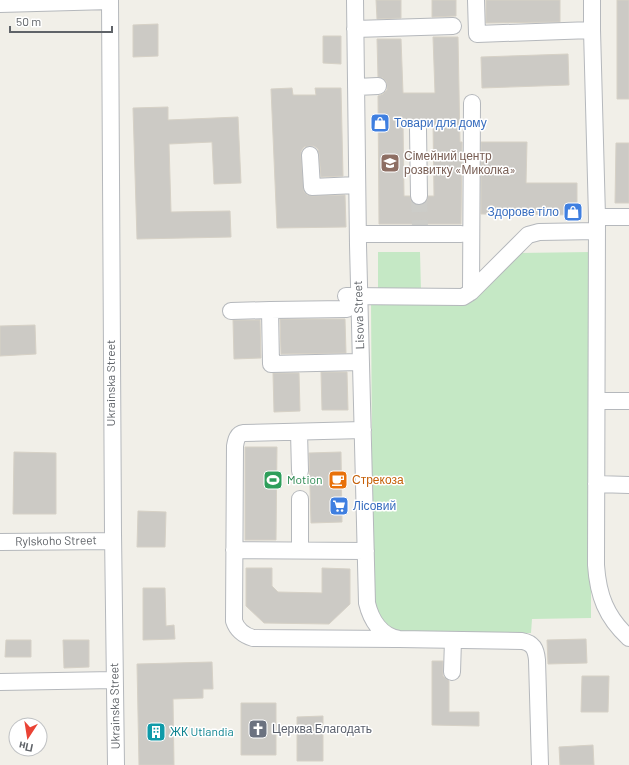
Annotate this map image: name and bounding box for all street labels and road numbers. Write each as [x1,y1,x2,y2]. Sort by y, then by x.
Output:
street label: Lisova Street [350,280,366,350]
street label: Ukrainska Street [103,340,117,426]
street label: Rylskoho Street [15,532,97,548]
street label: Ukrainska Street [106,663,122,750]

